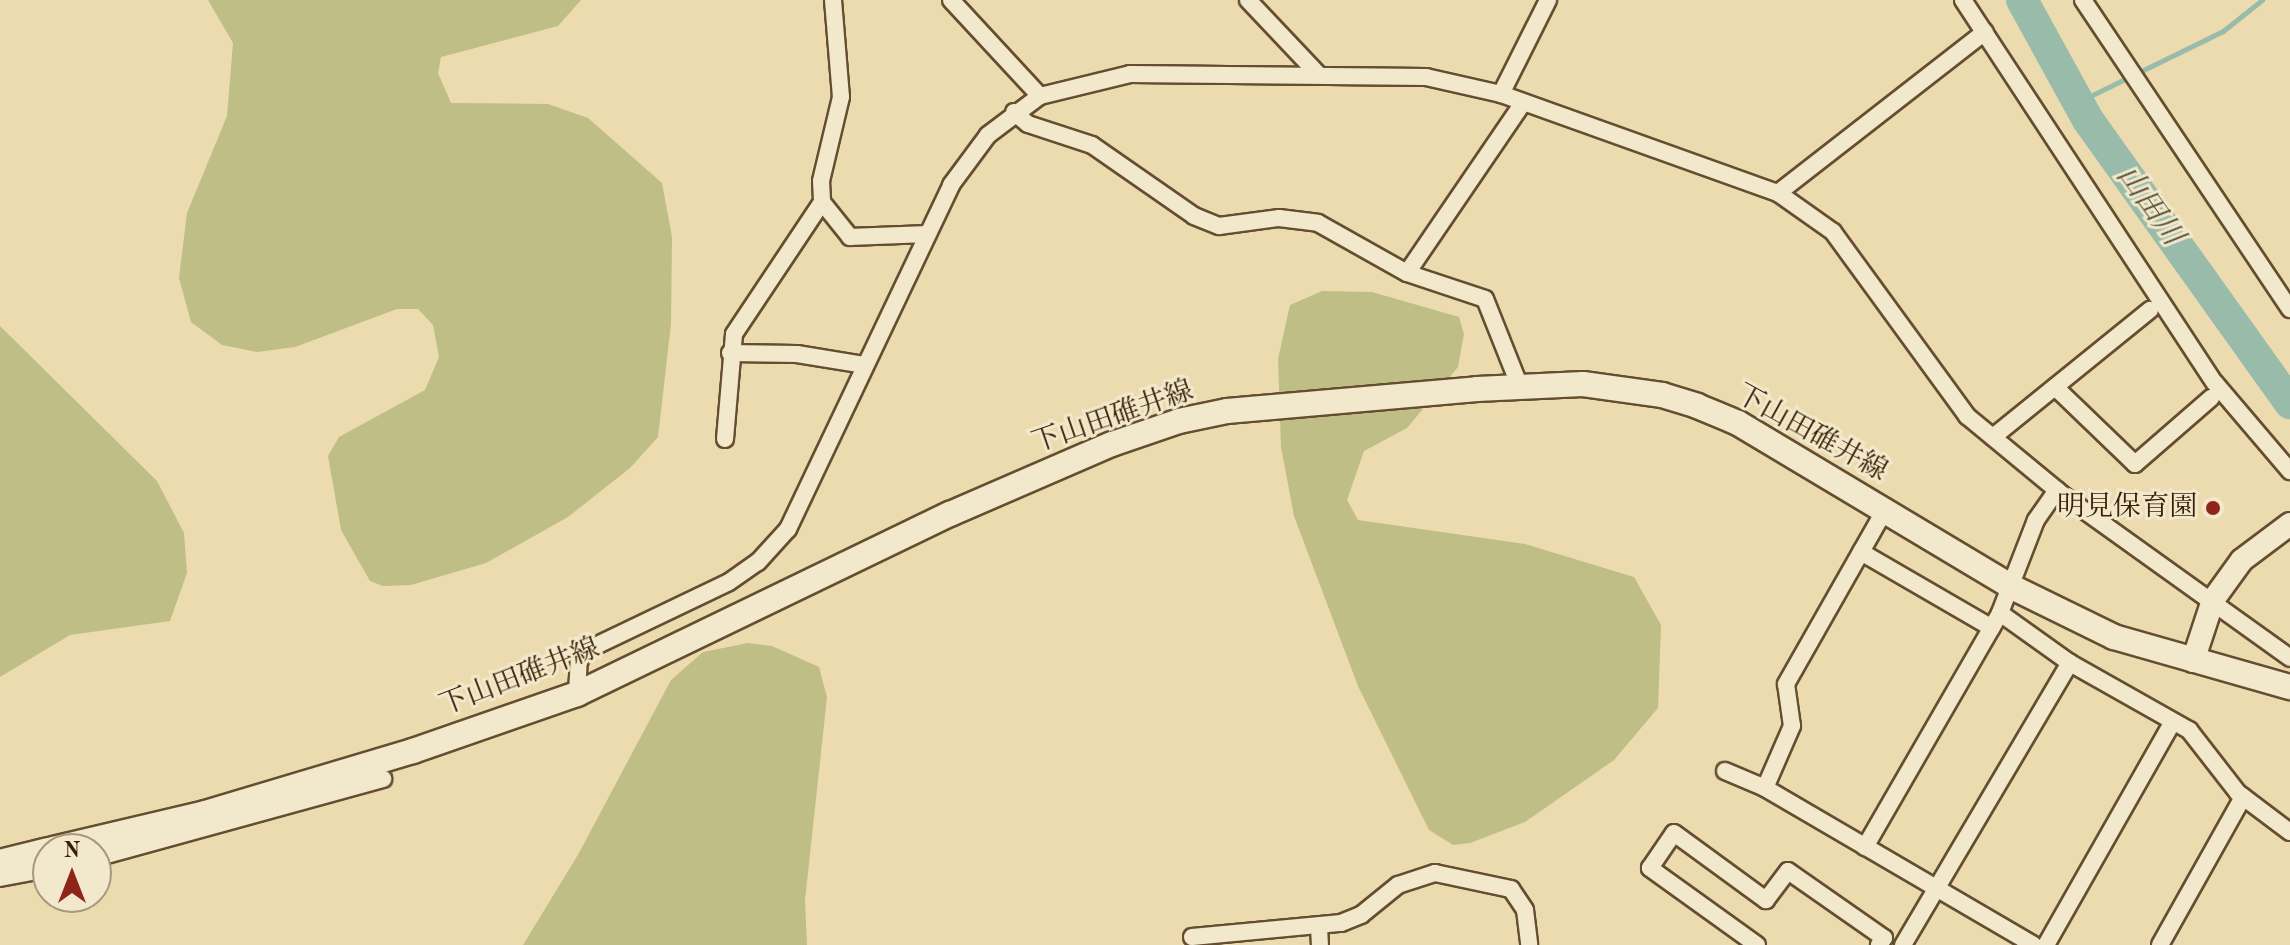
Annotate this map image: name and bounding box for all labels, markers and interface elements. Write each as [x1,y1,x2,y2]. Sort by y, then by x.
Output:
water label: 山田川 [2108,159,2190,253]
street label: 下山田碓井線 [1028,375,1198,461]
street label: 下山田碓井線 [1729,379,1893,489]
place label: 明見保育園 [2057,491,2197,525]
marker: 明見保育園 [2204,499,2222,517]
street label: 下山田碓井線 [436,632,604,724]
north arrow [32,833,112,913]
text: N [64,840,80,862]

